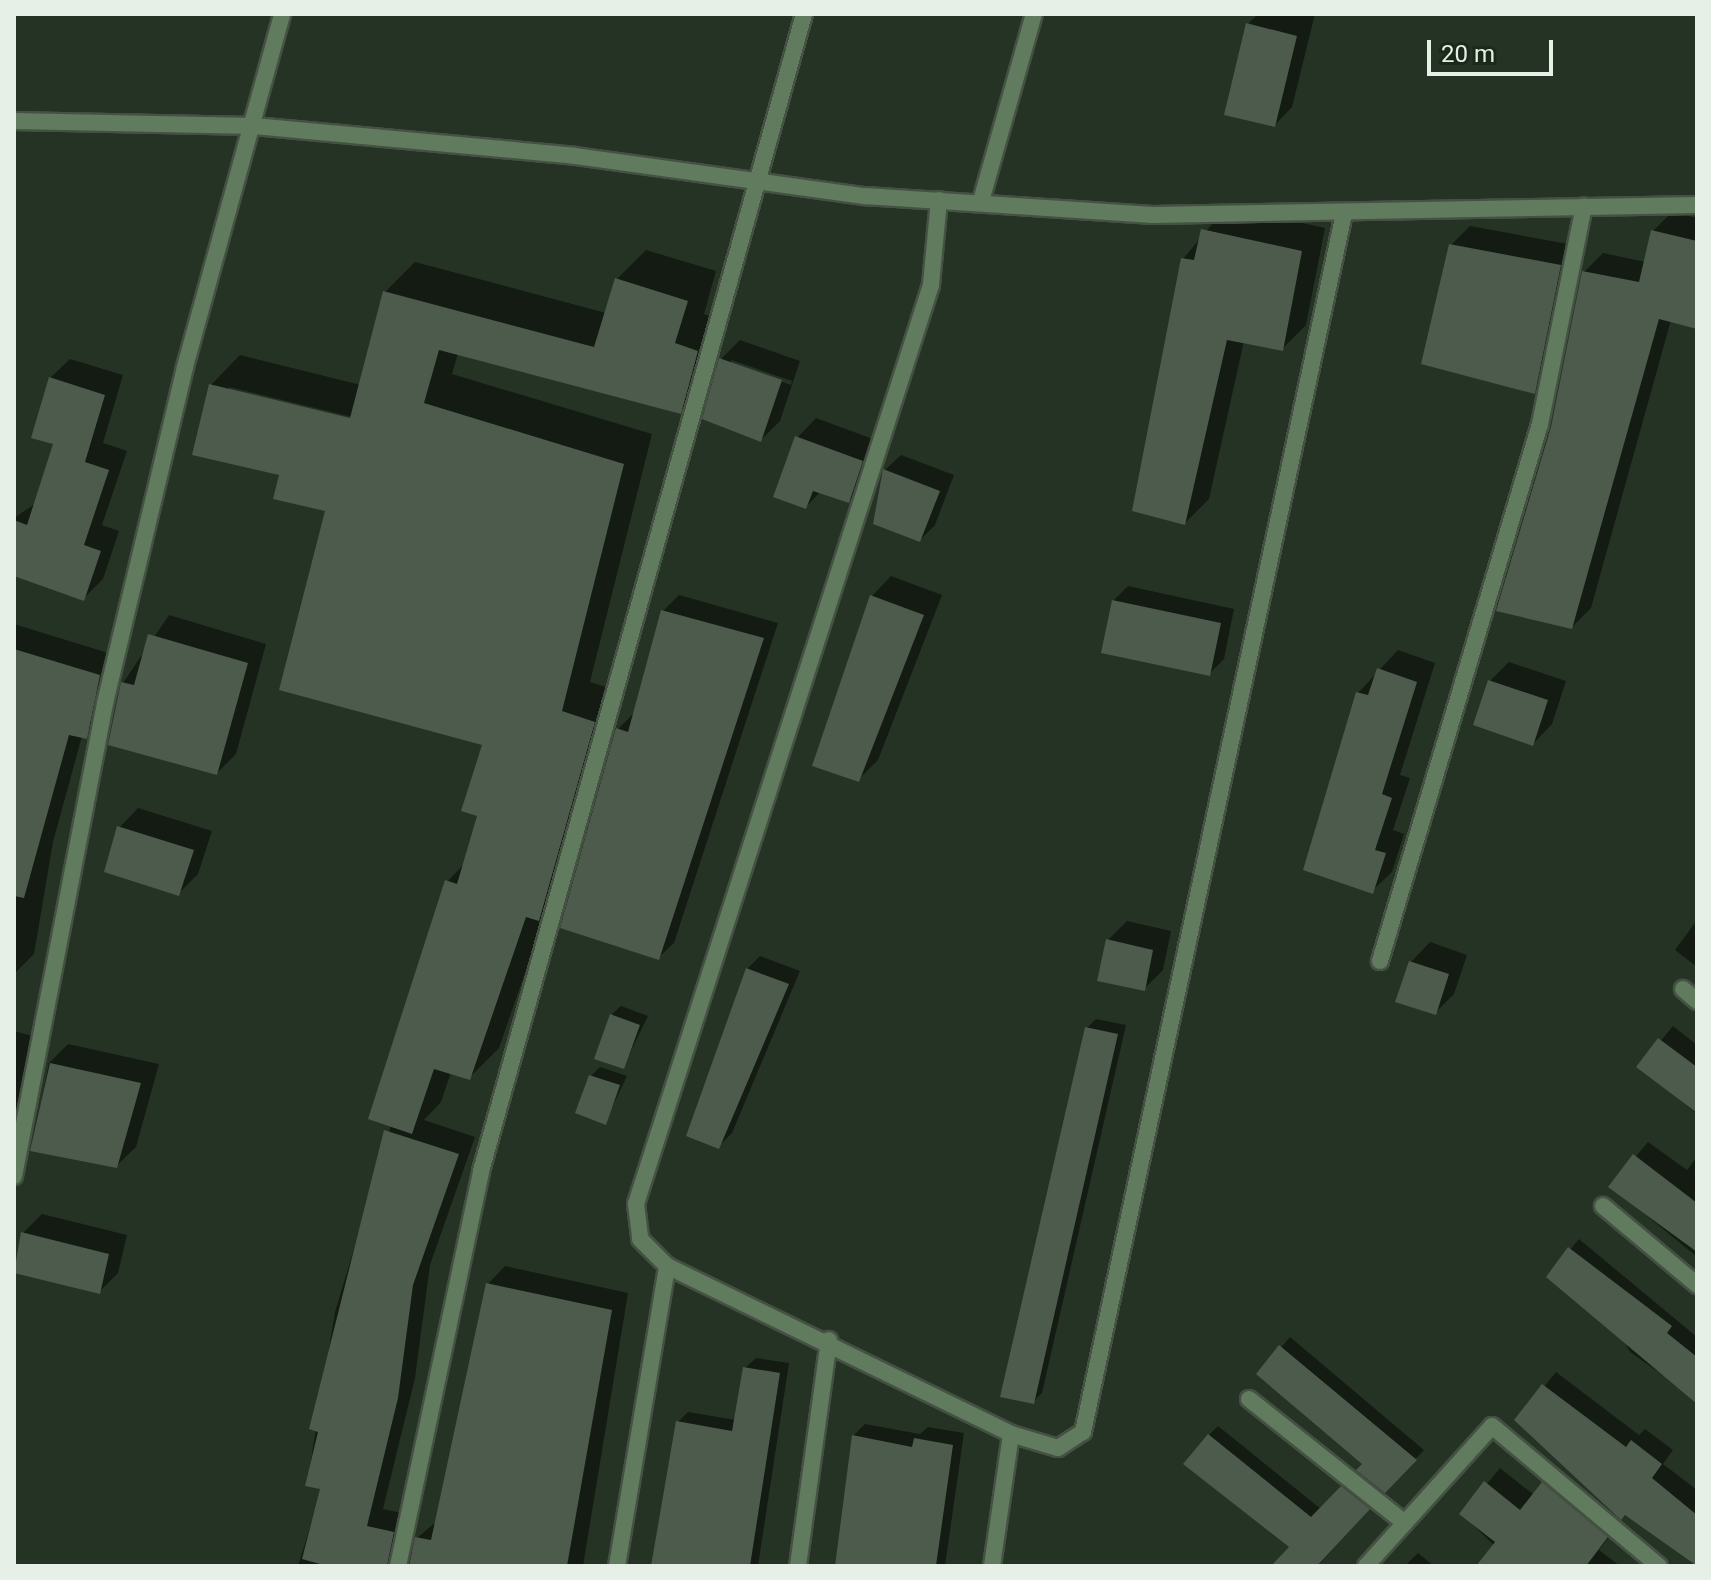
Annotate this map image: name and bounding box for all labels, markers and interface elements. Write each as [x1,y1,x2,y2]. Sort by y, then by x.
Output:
scale bar [1431,24,1557,74]
text: 20 m [1441,40,1495,68]

